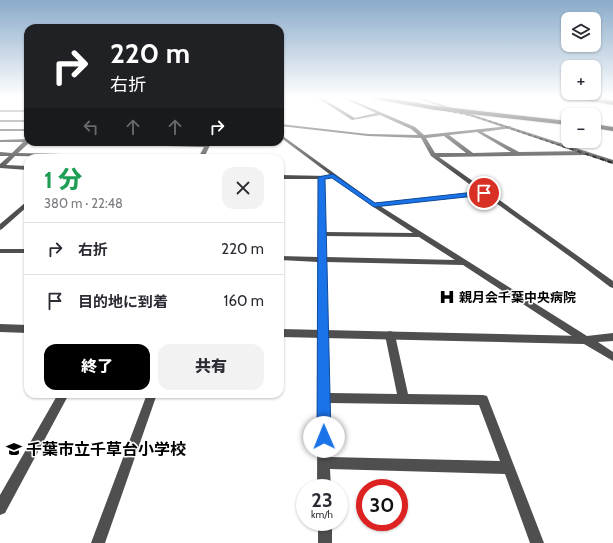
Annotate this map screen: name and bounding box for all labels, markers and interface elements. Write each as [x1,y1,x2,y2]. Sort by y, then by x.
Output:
map controls [561,12,601,148]
button: layers [561,12,601,52]
text: 220 m [110,36,190,70]
icon: right [44,40,96,92]
button: + [561,60,601,100]
text: 右折 [110,74,146,96]
button: − [561,108,601,148]
icon: left [80,116,102,138]
icon: ahead [122,116,144,138]
icon: ahead [164,116,186,138]
icon: right [206,116,228,138]
text: 1 分 [44,165,82,194]
button: close [222,167,264,209]
pin [467,176,501,210]
icon: arrive [473,182,495,204]
text: 380 m · 22:48 [44,195,123,211]
icon: right [44,238,66,260]
text: 220 m [221,240,264,258]
text: 右折 [78,241,108,259]
hospital icon: 親月会千葉中央病院 [438,288,456,306]
place label: 親月会千葉中央病院 [459,289,576,305]
icon: arrive [44,290,66,312]
text: 160 m [224,292,264,310]
text: 目的地に到着 [78,293,168,311]
button: 終了 [44,344,150,390]
button: 共有 [158,344,264,390]
position arrow [303,416,345,458]
school or university icon: 千葉市立千草台小学校 [5,440,23,458]
place label: 千葉市立千草台小学校 [26,440,186,459]
speed limit sign: 30 [356,479,408,531]
text: 23 [311,488,333,512]
text: km/h [311,508,333,521]

